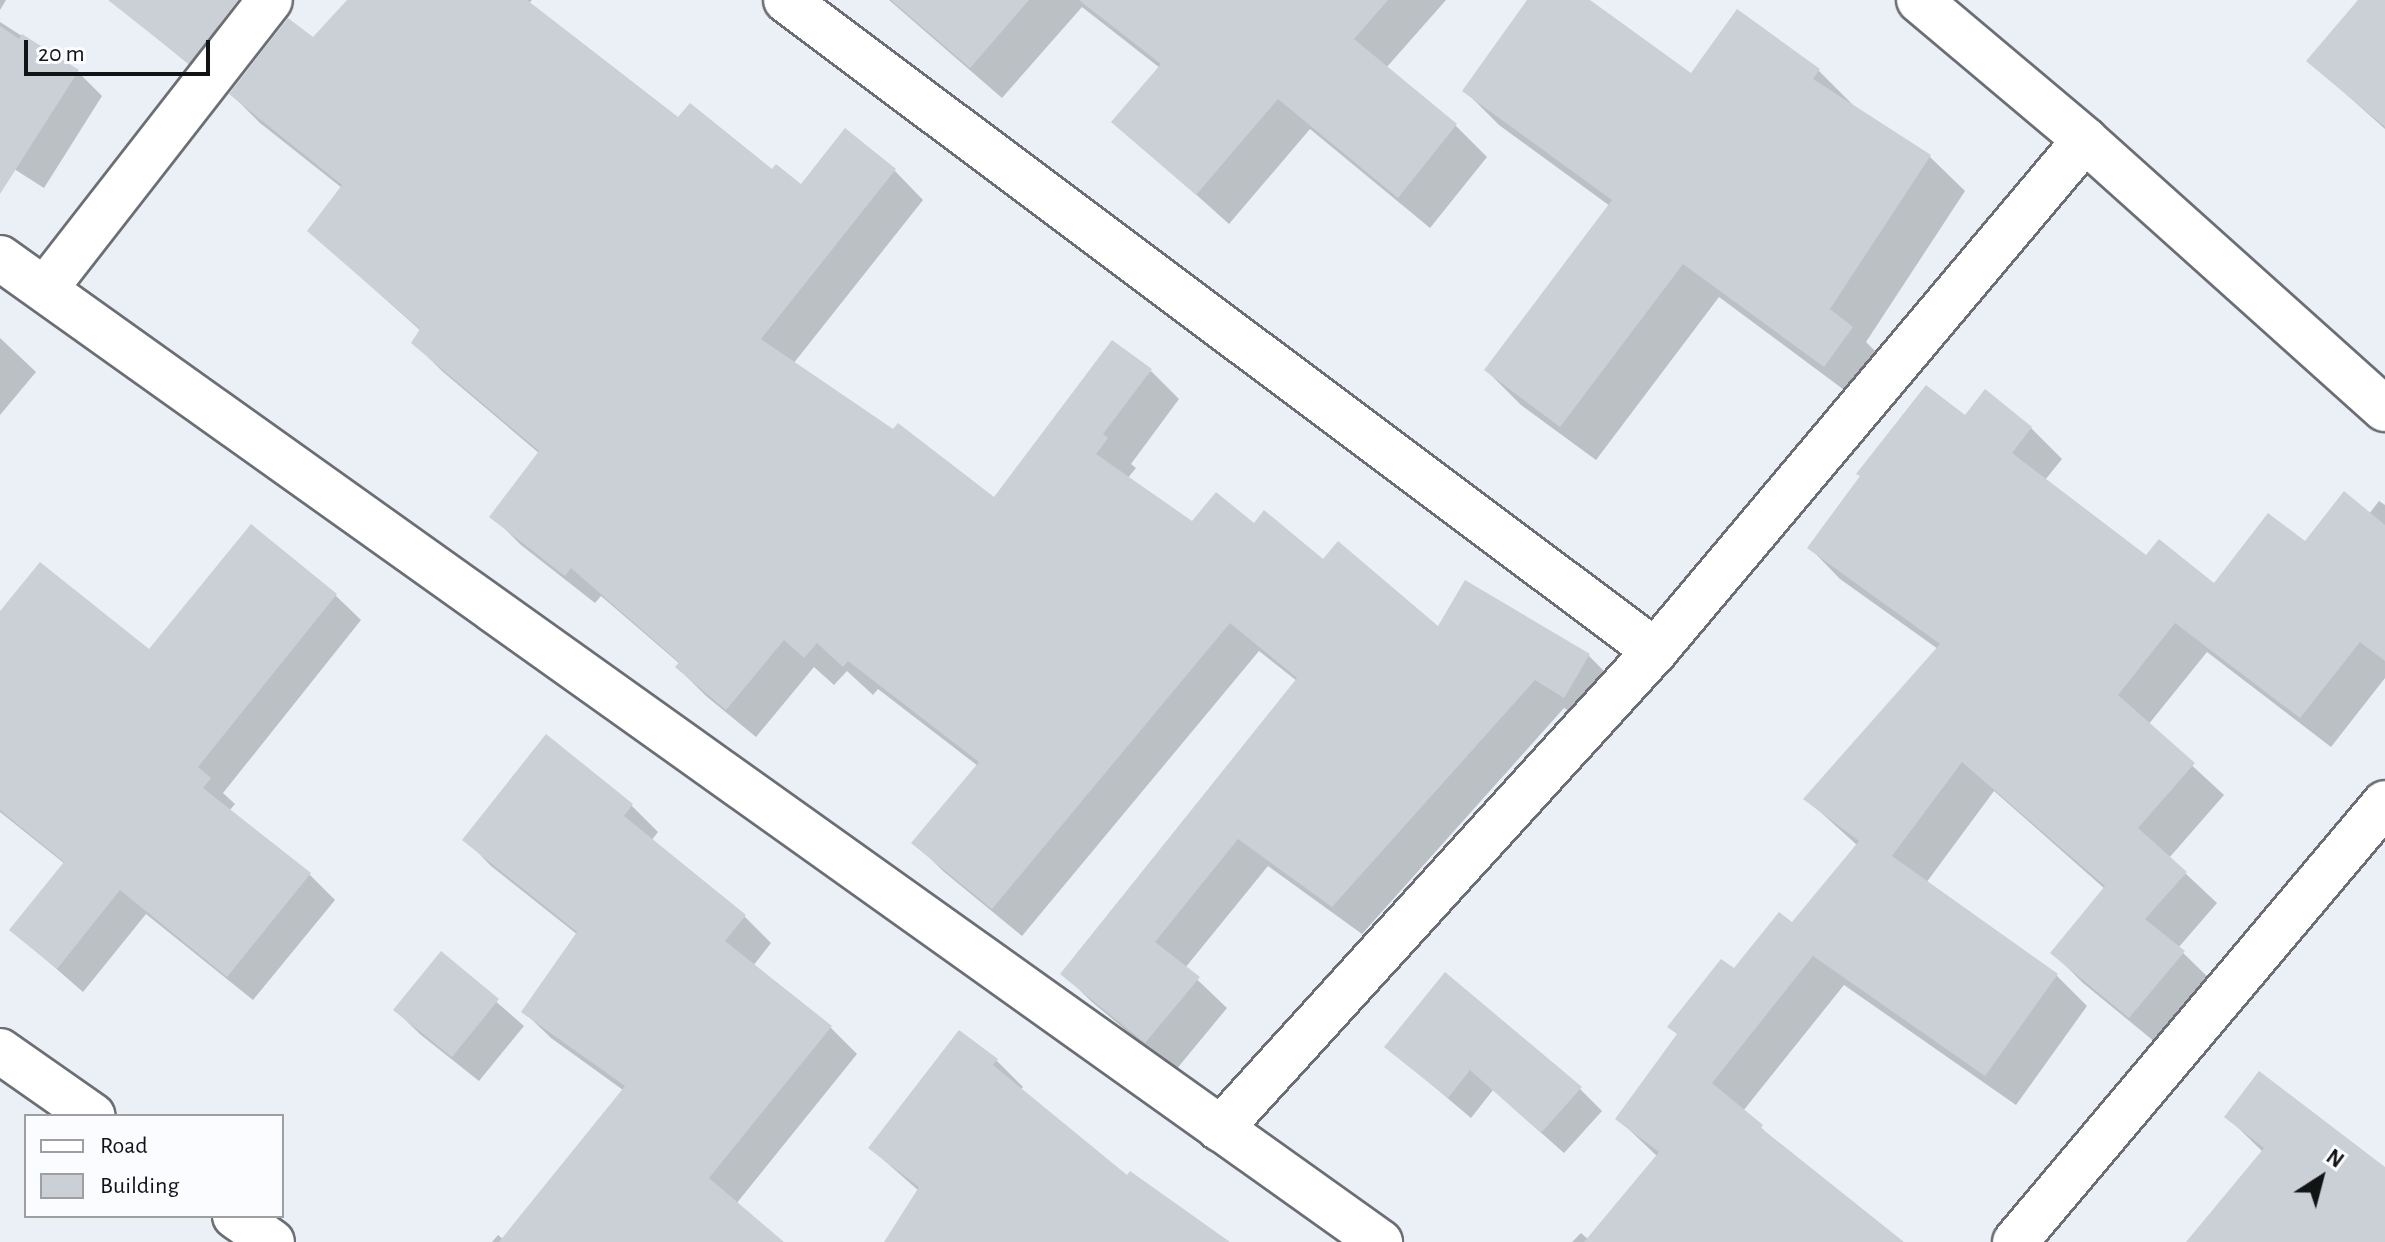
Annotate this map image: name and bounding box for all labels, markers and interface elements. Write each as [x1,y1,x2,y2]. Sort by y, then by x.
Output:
scale bar [28,24,214,74]
text: 20 m [38,42,85,66]
legend [24,1114,284,1218]
text: Road [100,1134,148,1158]
north arrow [2281,1138,2361,1218]
text: N [2322,1145,2348,1172]
text: Building [100,1174,179,1198]

